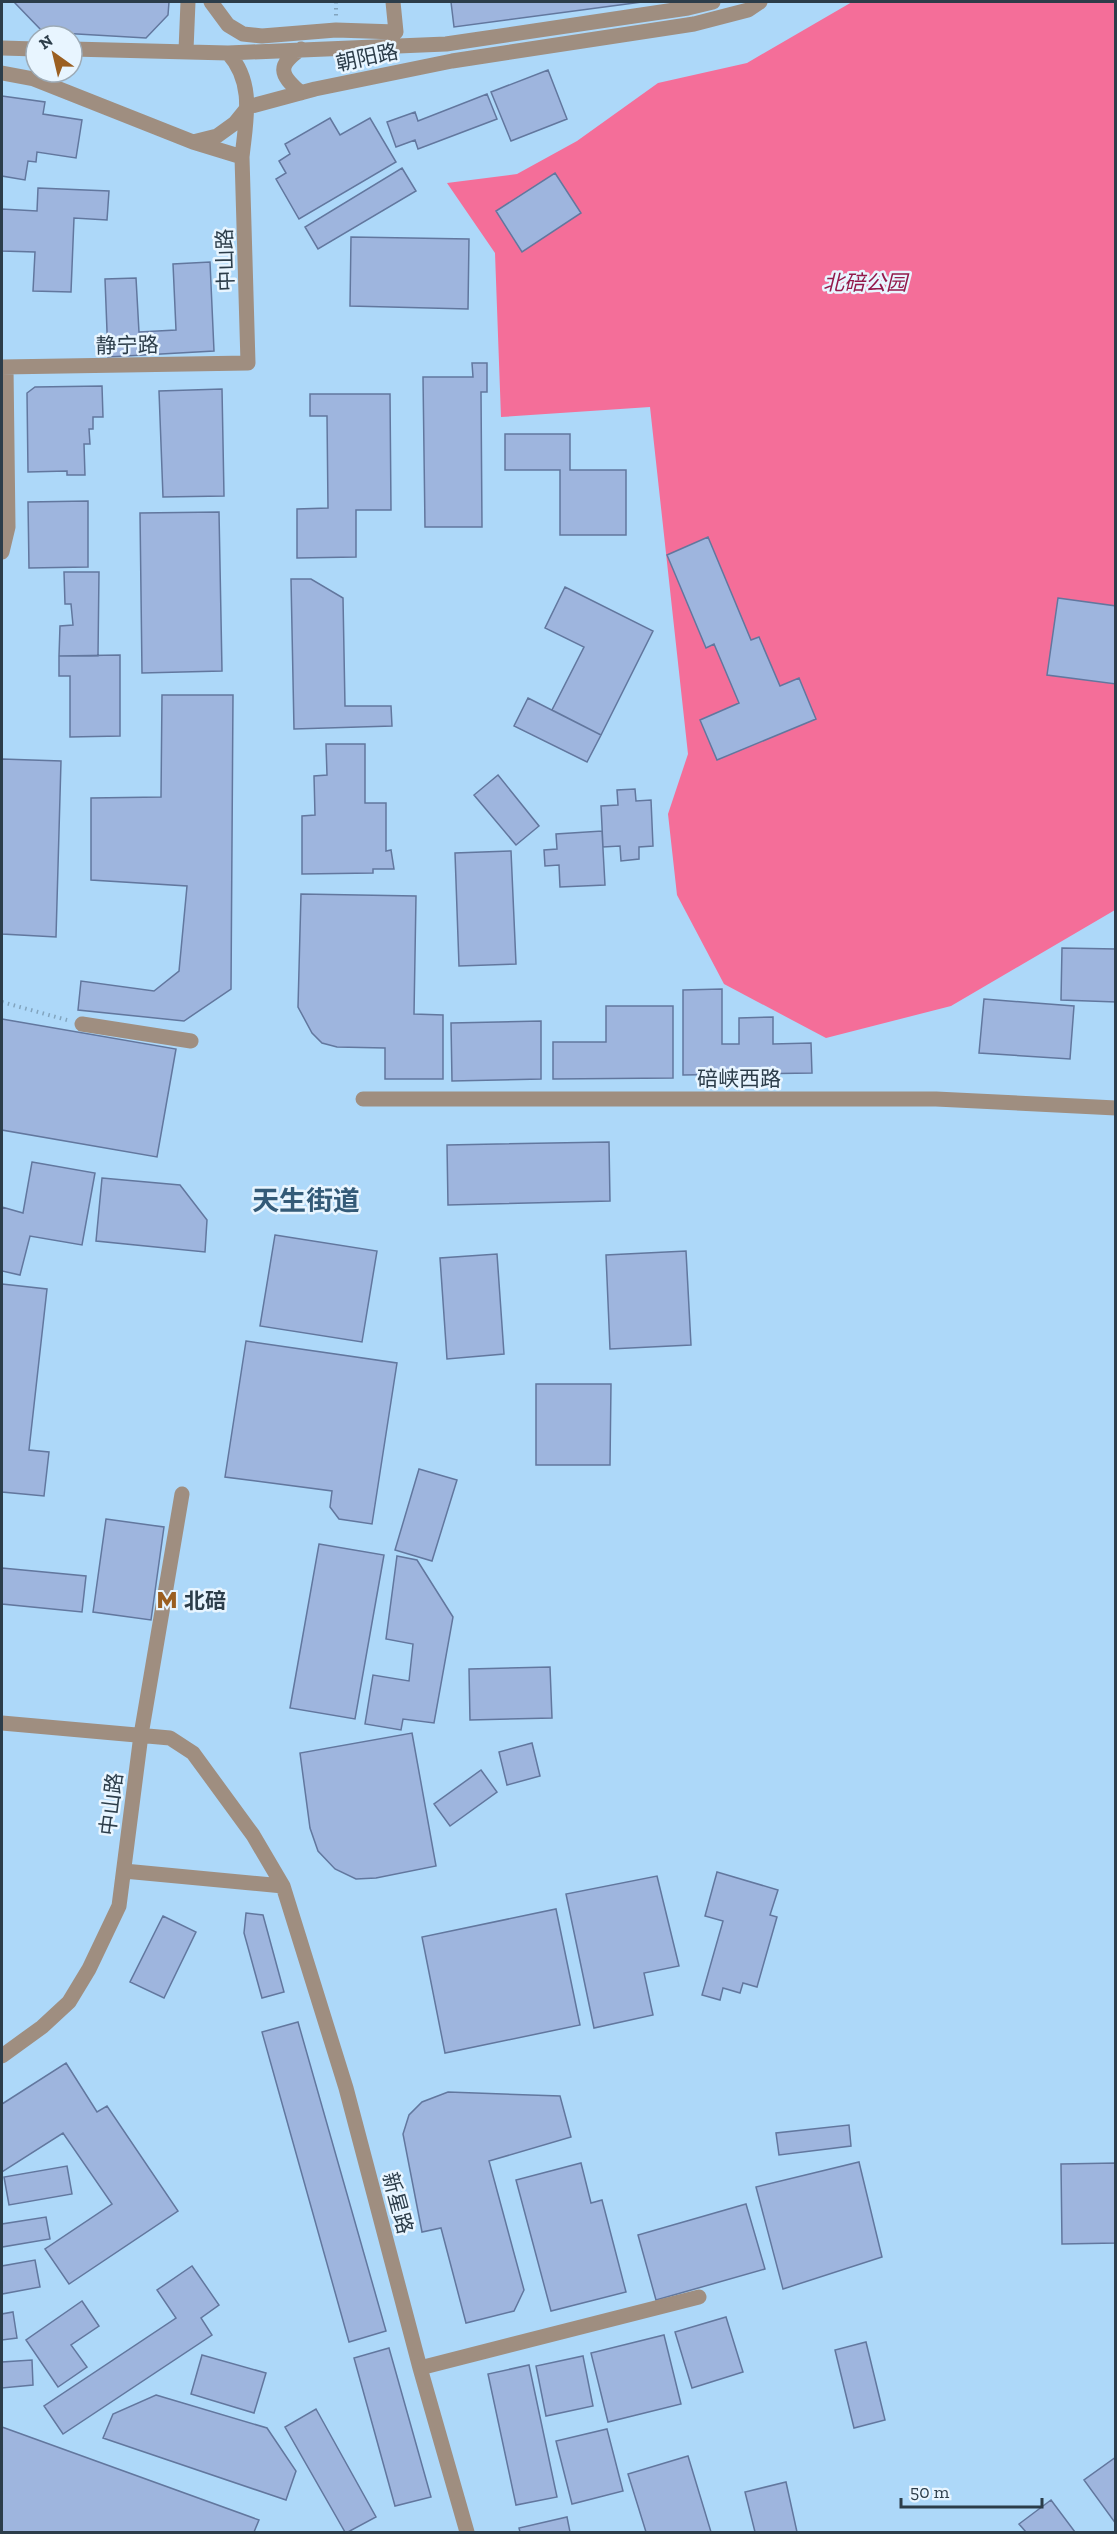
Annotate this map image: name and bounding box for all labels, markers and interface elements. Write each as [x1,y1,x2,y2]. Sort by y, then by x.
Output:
north arrow [24,24,84,84]
text: N [36,31,56,53]
street label: 朝阳路 [334,38,400,76]
street label: 中山路 [211,228,239,292]
park label: 北碚公园 [823,270,910,295]
street label: 静宁路 [95,332,159,358]
street label: 碚峡西路 [697,1066,781,1091]
district label: 天生街道 [252,1185,360,1217]
metro station icon: 北碚 [155,1588,179,1612]
place label: 北碚 [184,1588,226,1613]
street label: 中山路 [95,1771,127,1837]
street label: 新星路 [378,2169,418,2237]
scale bar [901,2471,1042,2509]
text: 50 m [910,2481,950,2503]

